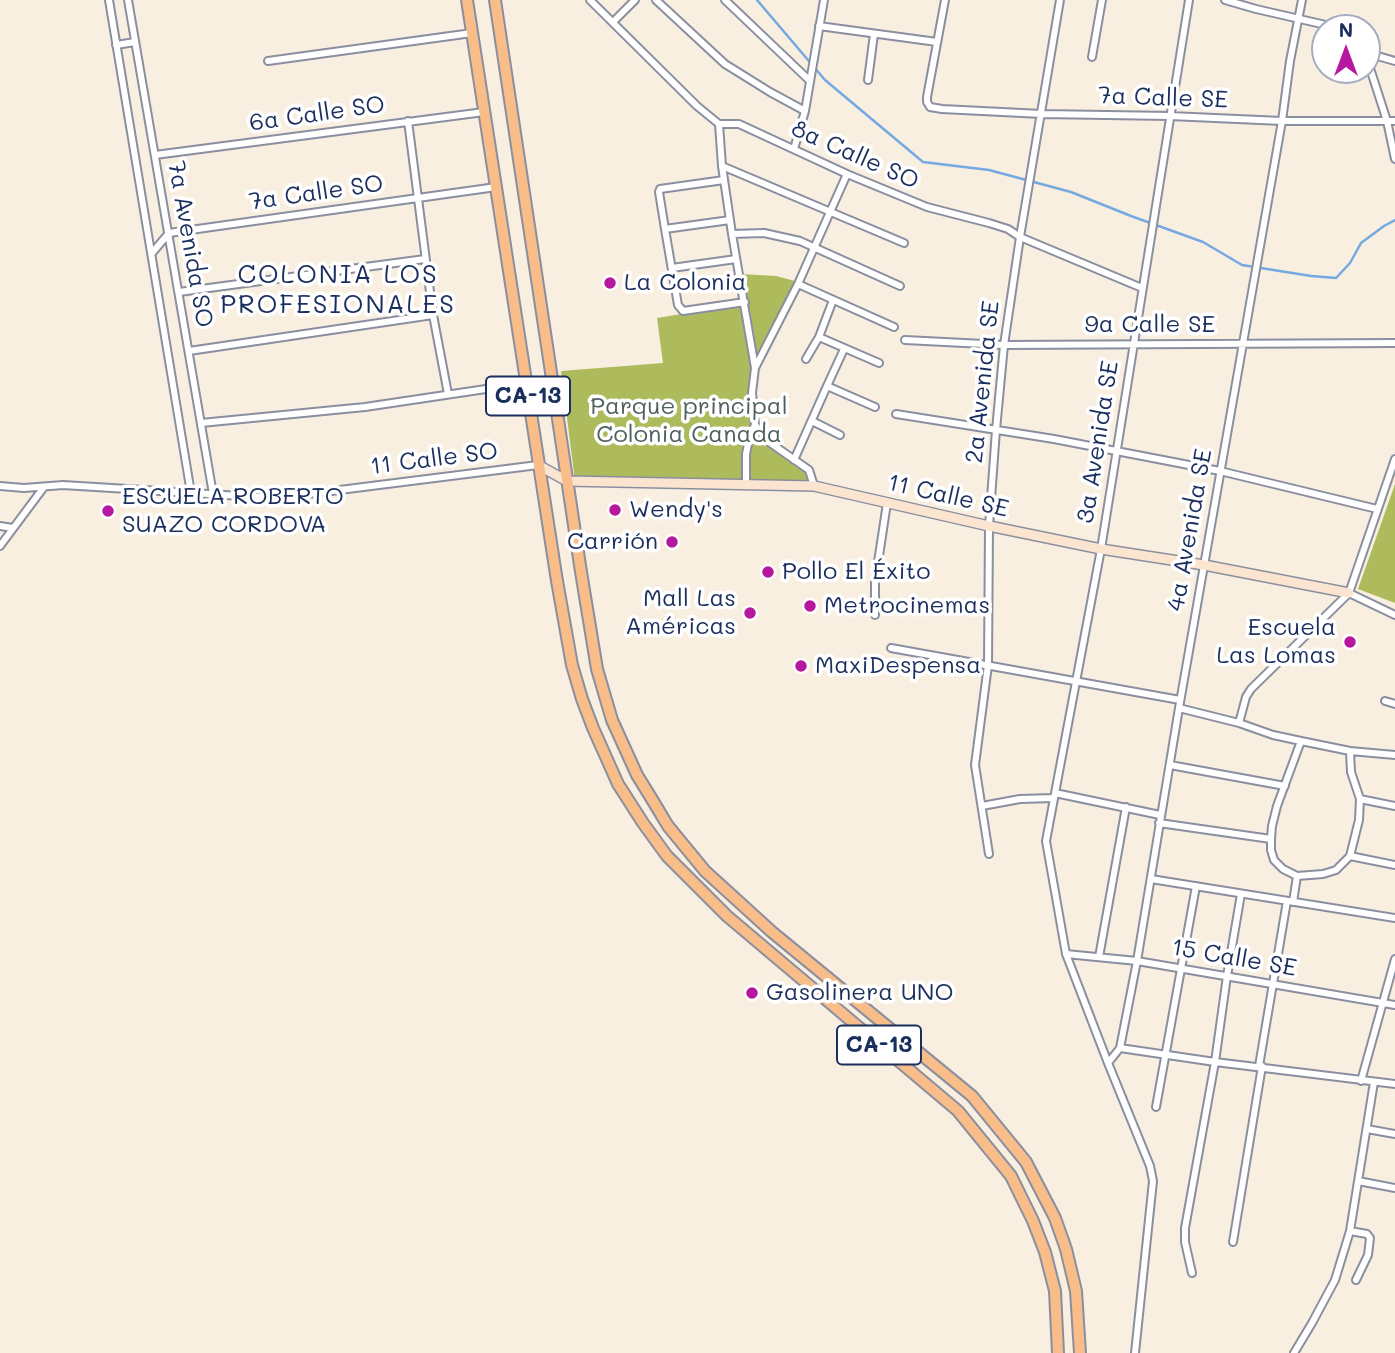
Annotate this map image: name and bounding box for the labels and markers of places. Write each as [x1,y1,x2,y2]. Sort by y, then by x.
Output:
place label: La Colonia [624,269,746,297]
marker: La Colonia [602,275,618,291]
place label: ESCUELA ROBERTO SUAZO CORDOVA [122,483,344,539]
place label: Wendy's [629,496,723,524]
marker: Wendy's [607,502,623,518]
marker: ESCUELA ROBERTO SUAZO CORDOVA [100,503,116,519]
place label: Carrión [567,528,658,556]
marker: Carrión [664,534,680,550]
place label: Pollo El Éxito [782,558,930,586]
marker: Pollo El Éxito [760,564,776,580]
place label: Mall Las Américas [625,585,736,641]
place label: Metrocinemas [824,592,990,620]
marker: Metrocinemas [802,598,818,614]
marker: Mall Las Américas [742,605,758,621]
place label: Escuela Las Lomas [1216,614,1336,670]
marker: Escuela Las Lomas [1342,634,1358,650]
place label: MaxiDespensa [815,652,981,680]
marker: MaxiDespensa [793,658,809,674]
place label: Gasolinera UNO [766,979,954,1007]
marker: Gasolinera UNO [744,985,760,1001]

